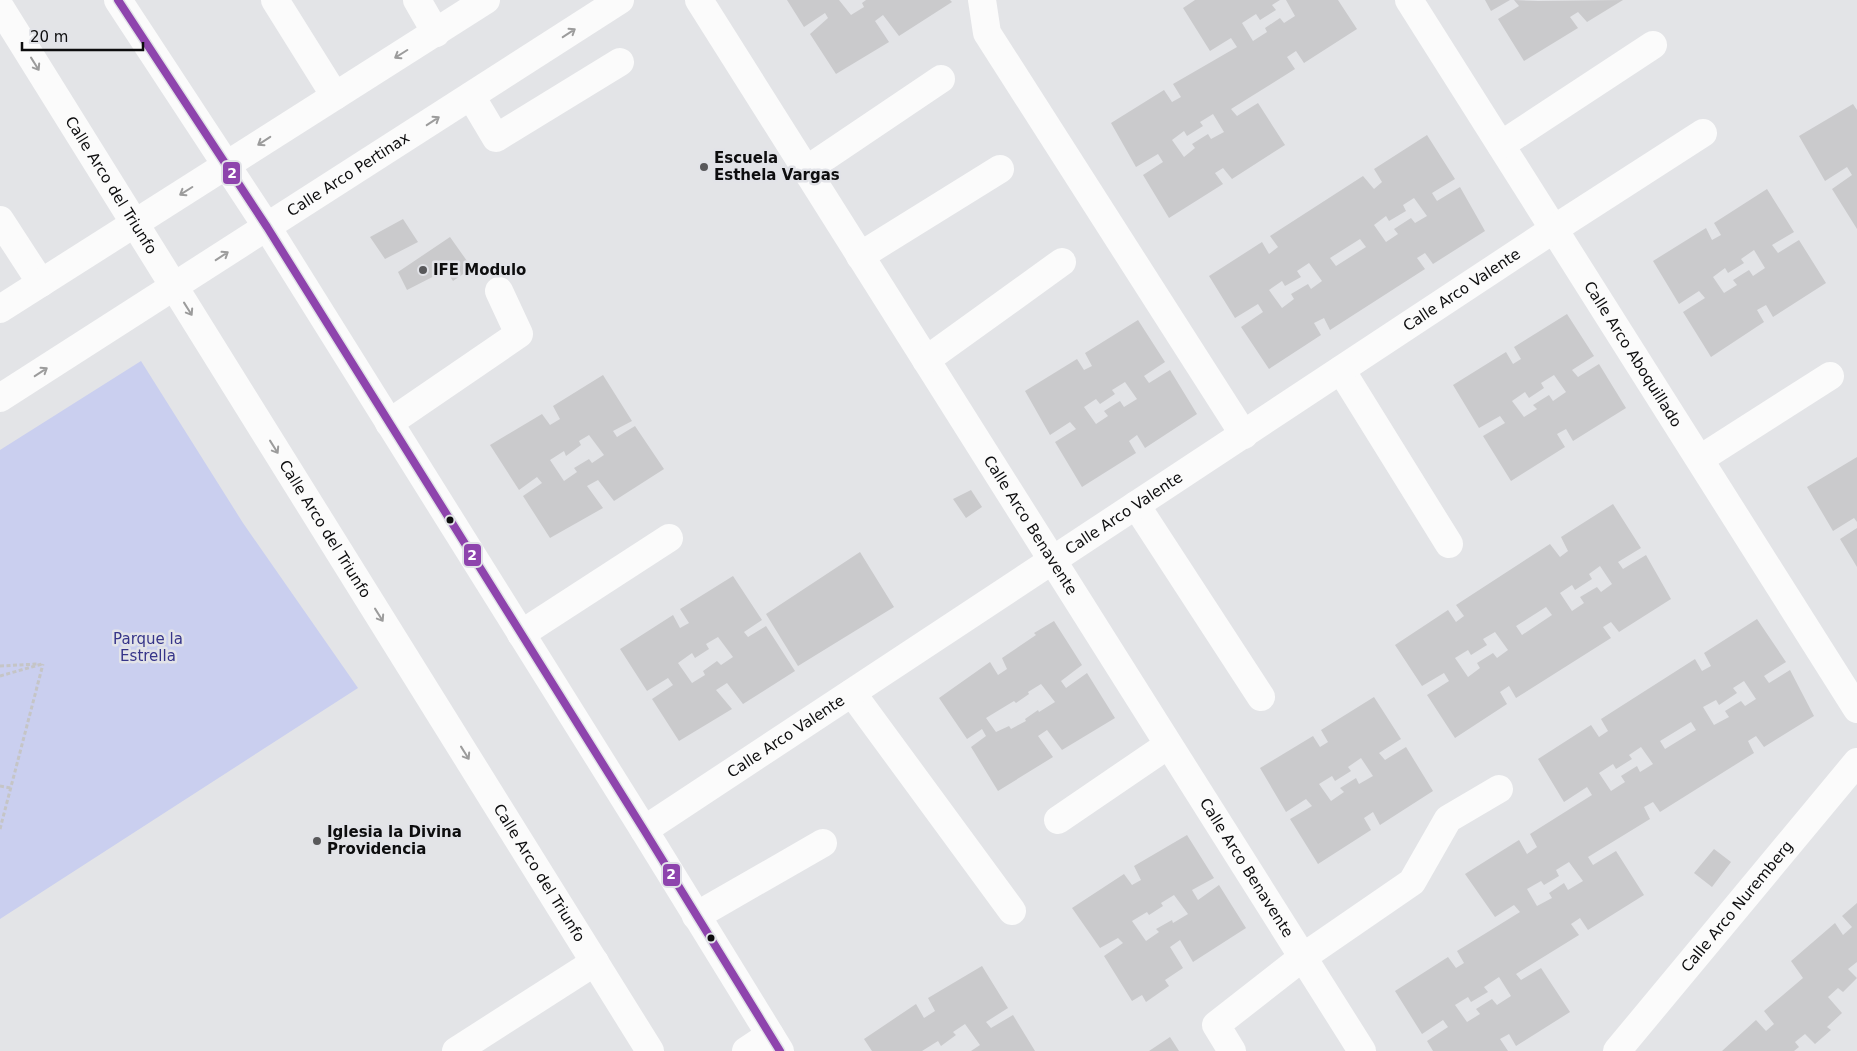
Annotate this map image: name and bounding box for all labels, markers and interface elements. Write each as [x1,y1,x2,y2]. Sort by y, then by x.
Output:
scale bar [22,20,144,52]
text: 20 m [30,28,68,46]
one-way arrow [562,28,576,38]
one-way arrow [395,50,409,60]
one-way arrow [31,56,41,70]
street label: Calle Arco del Triunfo [61,113,161,257]
one-way arrow [425,116,439,126]
street label: Calle Arco Pertinax [284,128,413,220]
one-way arrow [258,137,272,147]
place label: Escuela Esthela Vargas [714,149,840,184]
line badge: 2 [222,161,241,185]
marker: Escuela Esthela Vargas [698,161,710,173]
text: 2 [227,165,237,181]
one-way arrow [180,186,194,196]
street label: Calle Arco Valente [1400,245,1524,335]
one-way arrow [215,250,229,260]
place label: IFE Modulo [433,261,526,279]
marker: IFE Modulo [417,264,429,276]
street label: Calle Arco Aboquillado [1580,278,1686,430]
one-way arrow [184,302,194,316]
one-way arrow [34,366,48,377]
one-way arrow [270,440,280,454]
street label: Calle Arco Benavente [980,452,1081,598]
street label: Calle Arco del Triunfo [275,457,375,601]
street label: Calle Arco Valente [1062,468,1186,558]
unlabelled marker [445,515,455,525]
line badge: 2 [463,543,482,567]
text: 2 [467,547,477,563]
one-way arrow [374,607,384,621]
park label: Parque la Estrella [113,630,183,665]
street label: Calle Arco Valente [724,691,848,782]
one-way arrow [460,745,470,759]
street label: Calle Arco Benavente [1196,795,1297,941]
street label: Calle Arco del Triunfo [489,801,589,945]
place label: Iglesia la Divina Providencia [327,823,462,858]
marker: Iglesia la Divina Providencia [311,835,323,847]
street label: Calle Arco Nuremberg [1677,837,1797,976]
line badge: 2 [662,863,681,887]
text: 2 [666,866,676,882]
unlabelled marker [706,933,716,943]

